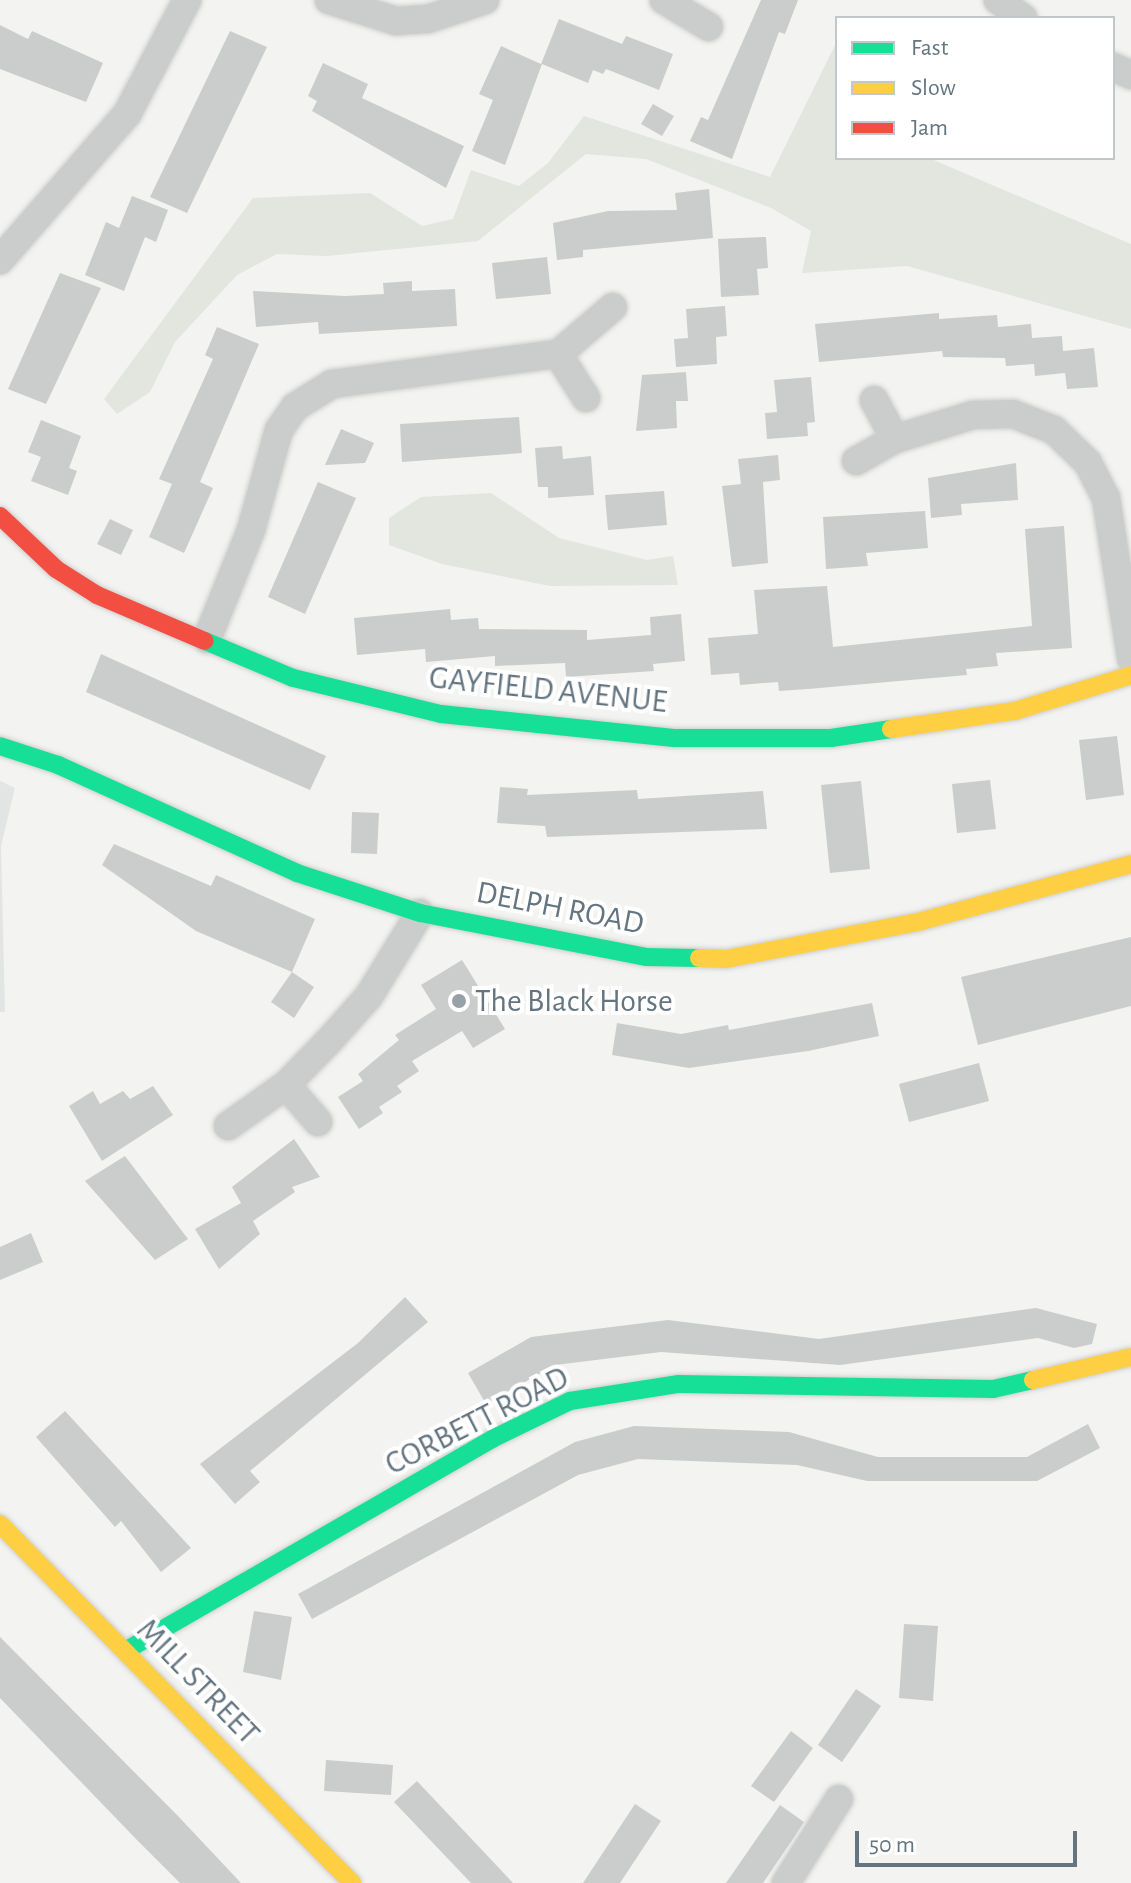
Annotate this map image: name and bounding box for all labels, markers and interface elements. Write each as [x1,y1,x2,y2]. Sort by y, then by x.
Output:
legend [835,16,1115,160]
text: Fast [911,36,948,60]
text: Slow [911,76,956,100]
text: Jam [911,116,948,140]
street label: GAYFIELD AVENUE [427,658,669,722]
street label: DELPH ROAD [473,873,647,943]
place label: The Black Horse [475,982,673,1020]
marker: The Black Horse [450,992,468,1010]
street label: CORBETT ROAD [379,1358,575,1484]
street label: MILL STREET [129,1611,267,1753]
scale bar [859,1815,1081,1865]
text: 50 m [869,1833,915,1857]

